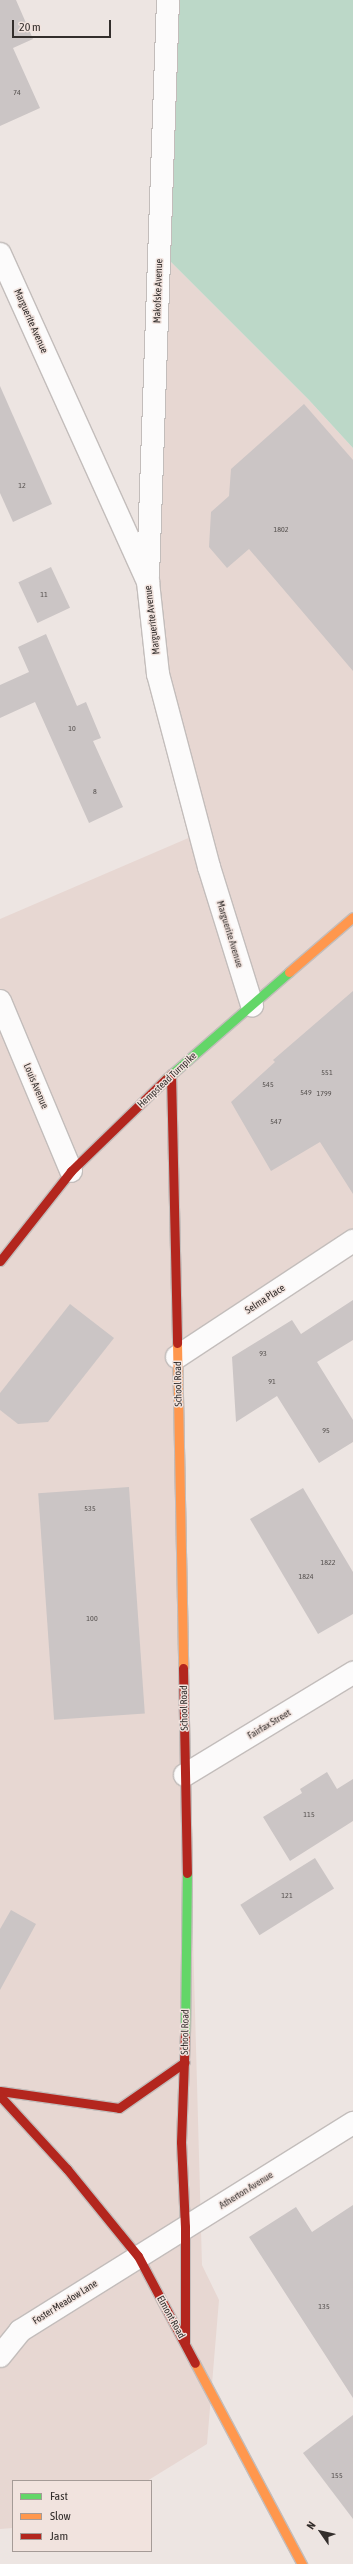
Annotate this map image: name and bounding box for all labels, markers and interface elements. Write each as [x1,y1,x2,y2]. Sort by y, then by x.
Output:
scale bar [14,12,113,38]
text: 20 m [19,20,41,34]
house number: 74 [13,88,21,98]
street label: Makofske Avenue [151,259,165,323]
street label: Marguerite Avenue [11,287,51,355]
house number: 12 [18,481,26,491]
house number: 1802 [273,525,289,535]
street label: Marguerite Avenue [142,585,162,655]
house number: 11 [40,590,48,600]
house number: 10 [68,724,76,734]
house number: 8 [93,787,97,797]
street label: Marguerite Avenue [214,899,246,969]
street label: Hempstead Turnpike [135,1050,199,1110]
street label: Louis Avenue [21,1061,51,1111]
house number: 551 [321,1068,333,1078]
house number: 545 [262,1080,274,1090]
house number: 549 [300,1088,312,1098]
house number: 1799 [316,1089,332,1099]
house number: 547 [270,1117,282,1127]
street label: Selma Place [243,1282,287,1316]
house number: 93 [259,1349,267,1359]
street label: School Road [172,1361,184,1407]
house number: 91 [268,1377,276,1387]
house number: 95 [322,1426,330,1436]
house number: 535 [84,1504,96,1514]
house number: 1822 [320,1558,336,1568]
house number: 1824 [298,1572,314,1582]
house number: 100 [86,1614,98,1624]
street label: School Road [178,1685,190,1731]
street label: Fairfax Street [245,1706,293,1742]
house number: 115 [303,1810,315,1820]
house number: 121 [281,1891,293,1901]
street label: School Road [179,2009,191,2055]
street label: Atherton Avenue [217,2169,275,2211]
street label: Foster Meadow Lane [30,2277,100,2327]
street label: Elmont Road [154,2294,188,2340]
house number: 135 [318,2302,330,2312]
house number: 155 [331,2471,343,2481]
legend [12,2480,152,2552]
text: Fast [50,2489,68,2503]
text: Slow [50,2509,71,2523]
north arrow [301,2512,341,2552]
text: N [304,2519,318,2531]
text: Jam [50,2529,68,2543]

